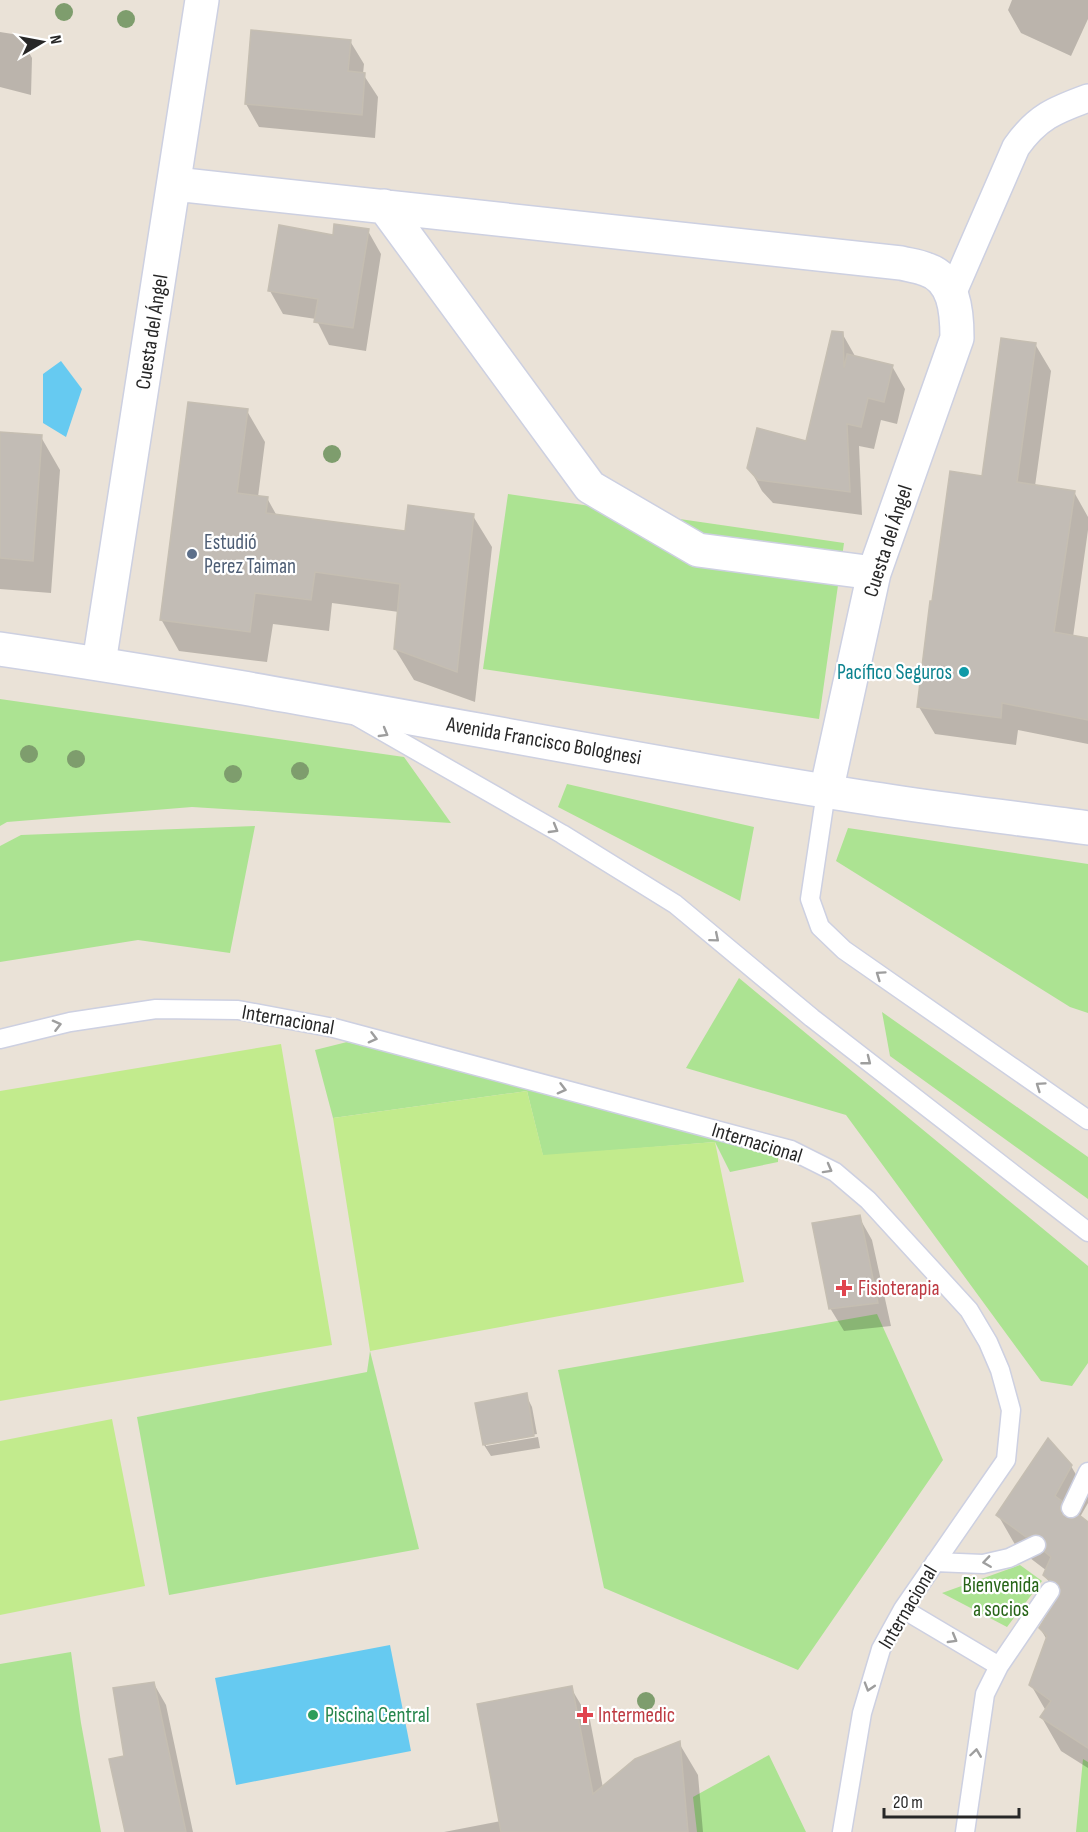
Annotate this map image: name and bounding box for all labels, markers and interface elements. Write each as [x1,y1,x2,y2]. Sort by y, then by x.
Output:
north arrow [12,12,72,72]
text: N [45,34,65,46]
street label: Cuesta del Ángel [131,273,173,391]
street label: Cuesta del Ángel [858,482,918,600]
place label: Estudió Perez Taiman [204,530,296,579]
marker: Estudió Perez Taiman [185,547,199,561]
place label: Pacífico Seguros [837,660,952,685]
marker: Pacífico Seguros [957,665,971,679]
street label: Avenida Francisco Bolognesi [444,711,643,770]
one-way arrow [378,725,388,737]
one-way arrow [548,822,558,833]
one-way arrow [708,930,719,941]
one-way arrow [876,971,887,982]
street label: Internacional [240,1000,336,1040]
one-way arrow [52,1020,62,1033]
one-way arrow [368,1031,378,1043]
one-way arrow [860,1053,871,1064]
one-way arrow [557,1081,567,1094]
one-way arrow [1036,1082,1047,1093]
street label: Internacional [709,1117,805,1169]
one-way arrow [822,1162,832,1173]
place label: Fisioterapia [858,1276,939,1301]
marker: Fisioterapia [835,1279,853,1297]
one-way arrow [983,1556,992,1568]
street label: Internacional [873,1561,943,1653]
park label: Bienvenida a socios [963,1573,1039,1622]
one-way arrow [947,1632,957,1643]
one-way arrow [864,1681,876,1692]
place label: Piscina Central [325,1703,430,1728]
place label: Intermedic [598,1703,675,1728]
marker: Intermedic [576,1706,594,1724]
marker: Piscina Central [306,1708,320,1722]
one-way arrow [970,1749,982,1758]
scale bar [884,1781,1019,1819]
text: 20 m [893,1792,923,1813]

